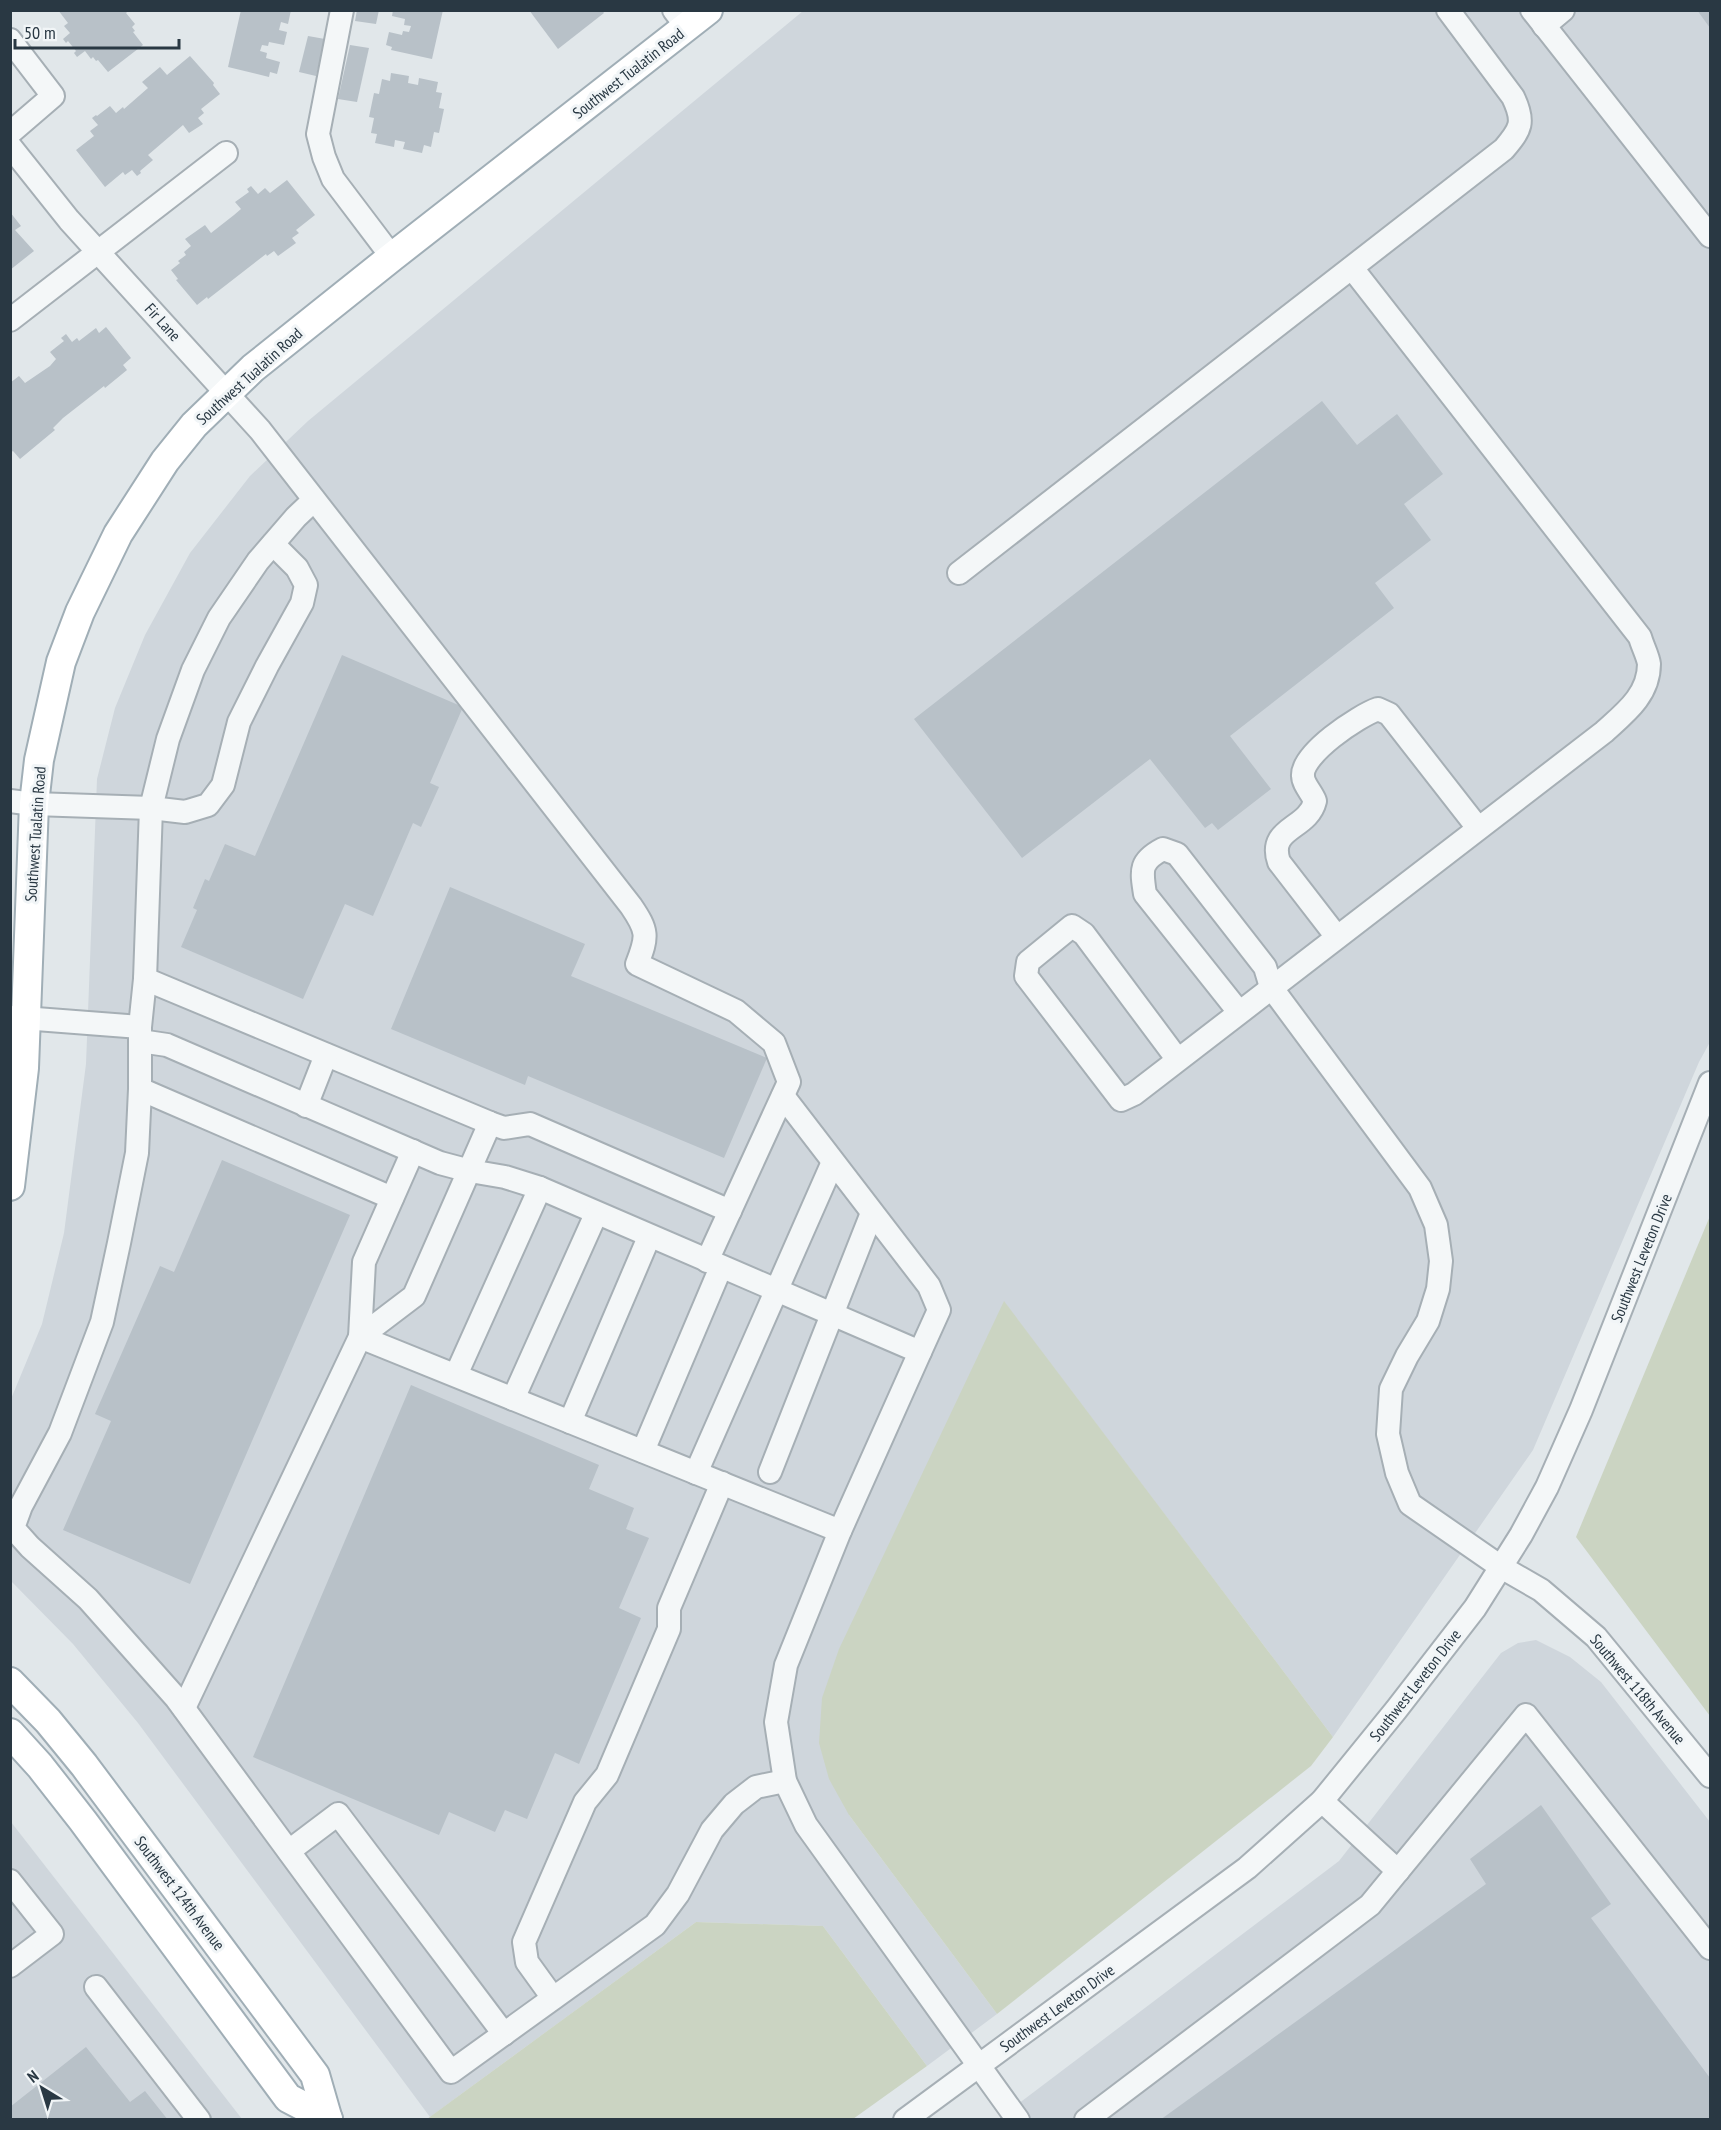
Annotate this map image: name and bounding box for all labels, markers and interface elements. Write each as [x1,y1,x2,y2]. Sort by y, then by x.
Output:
scale bar [15,12,178,50]
text: 50 m [24,21,56,44]
street label: Southwest Tualatin Road [568,23,688,123]
street label: Fir Lane [141,299,185,345]
street label: Southwest Tualatin Road [192,323,306,429]
street label: Southwest Tualatin Road [20,766,50,902]
street label: Southwest Leveton Drive [1606,1191,1676,1325]
street label: Southwest Leveton Drive [1365,1625,1465,1745]
street label: Southwest 118th Avenue [1586,1630,1690,1748]
street label: Southwest 124th Avenue [131,1832,229,1954]
street label: Southwest Leveton Drive [996,1960,1118,2056]
north arrow [12,2058,72,2118]
text: N [23,2066,42,2087]

